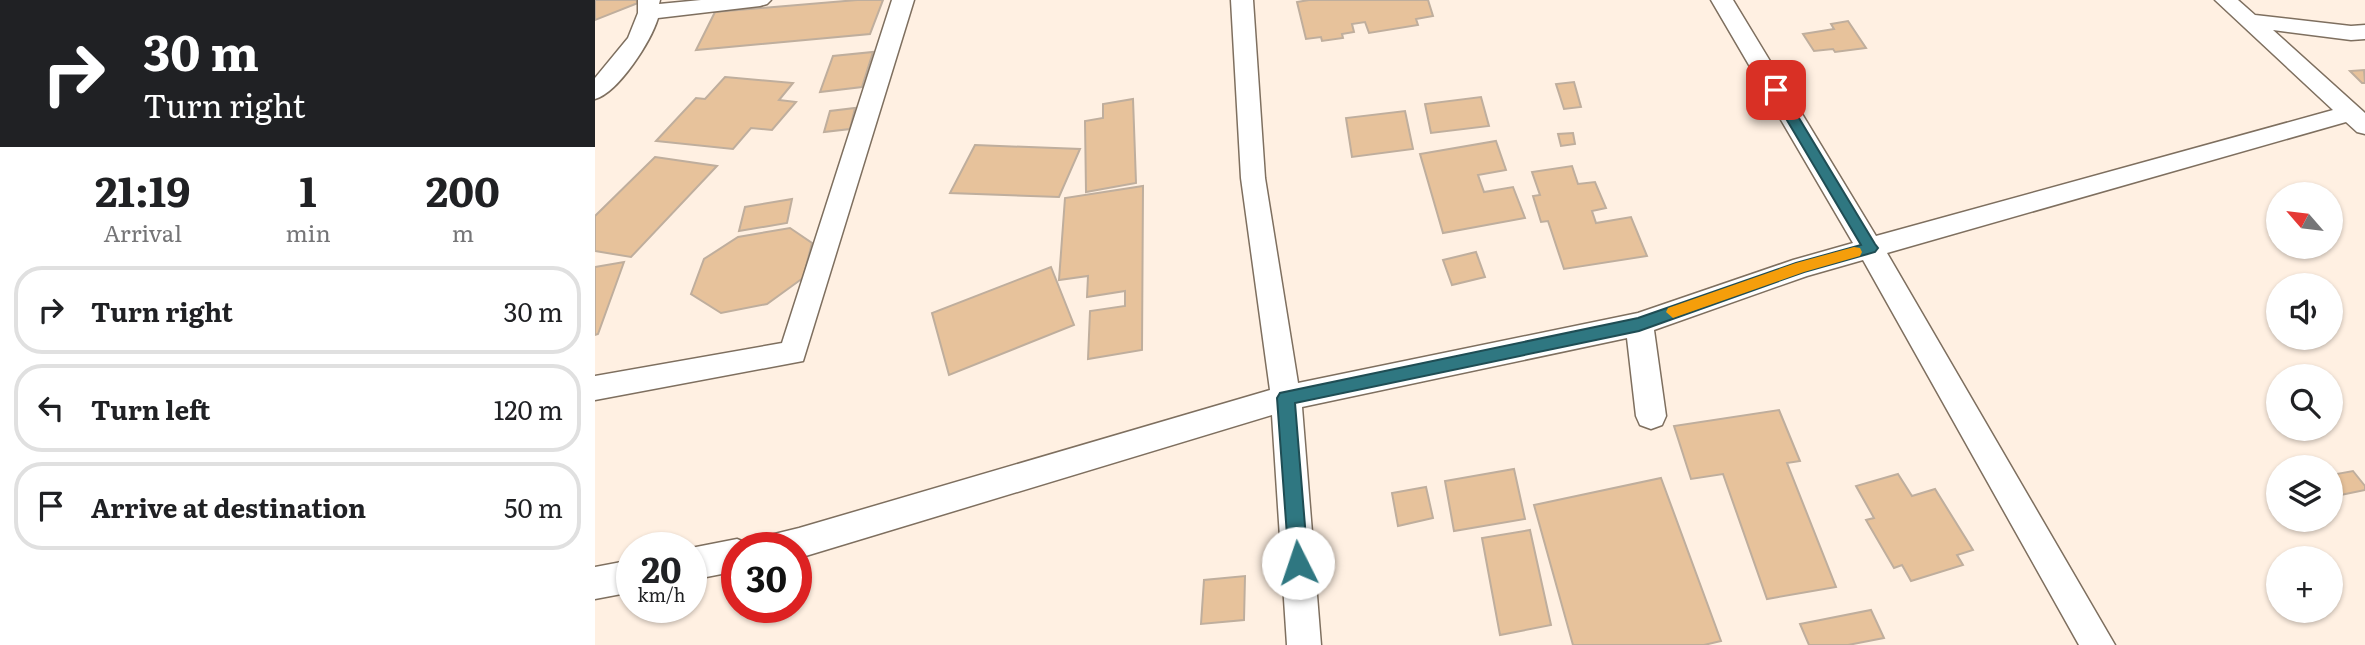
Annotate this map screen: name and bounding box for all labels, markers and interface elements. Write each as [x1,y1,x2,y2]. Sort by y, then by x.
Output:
text: 30 m [143,13,259,86]
icon: right [28,28,119,119]
pin [1746,60,1806,120]
icon: arrive [1757,71,1795,109]
text: Turn right [143,80,305,128]
text: 21:19 [95,158,190,220]
text: 1 [299,158,317,220]
text: 200 [426,158,500,220]
north arrow [2266,182,2343,259]
map controls [2266,182,2343,623]
text: Arrival [103,215,182,249]
text: min [285,215,331,249]
text: m [452,215,474,249]
button: sound [2266,273,2343,350]
icon: right [32,291,70,329]
text: Turn right [91,291,233,330]
text: 30 m [503,291,563,330]
button: search [2266,364,2343,441]
icon: left [32,389,70,427]
text: Turn left [91,389,210,428]
text: 120 m [494,389,563,428]
button: layers [2266,455,2343,532]
icon: arrive [32,487,70,525]
text: Arrive at destination [91,487,366,526]
text: 50 m [504,487,563,526]
position arrow [1261,526,1335,600]
speed limit sign: 30 [721,532,812,623]
text: 20 [641,542,682,594]
button: + [2266,546,2343,623]
text: km/h [638,581,685,608]

